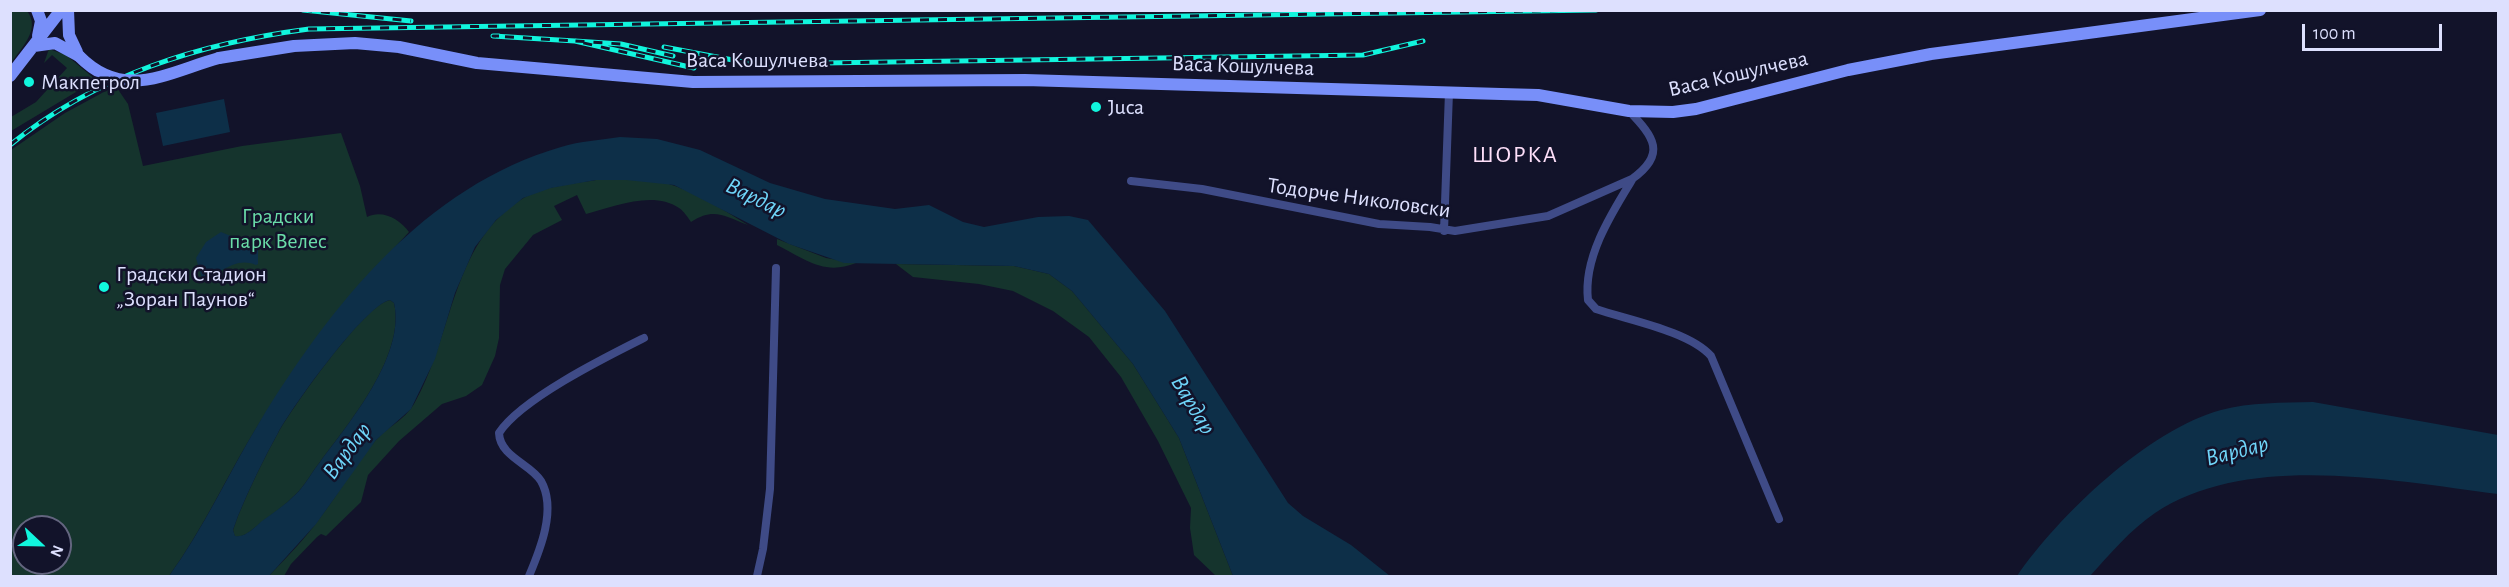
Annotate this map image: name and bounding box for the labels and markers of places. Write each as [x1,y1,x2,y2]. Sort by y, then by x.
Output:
place label: Макпетрол [41,69,140,95]
marker: Макпетрол [22,75,36,89]
place label: Juca [1108,94,1144,120]
marker: Juca [1089,100,1103,114]
place label: Градски Стадион „Зоран Паунов“ [116,261,267,312]
marker: Градски Стадион „Зоран Паунов“ [97,280,111,294]

